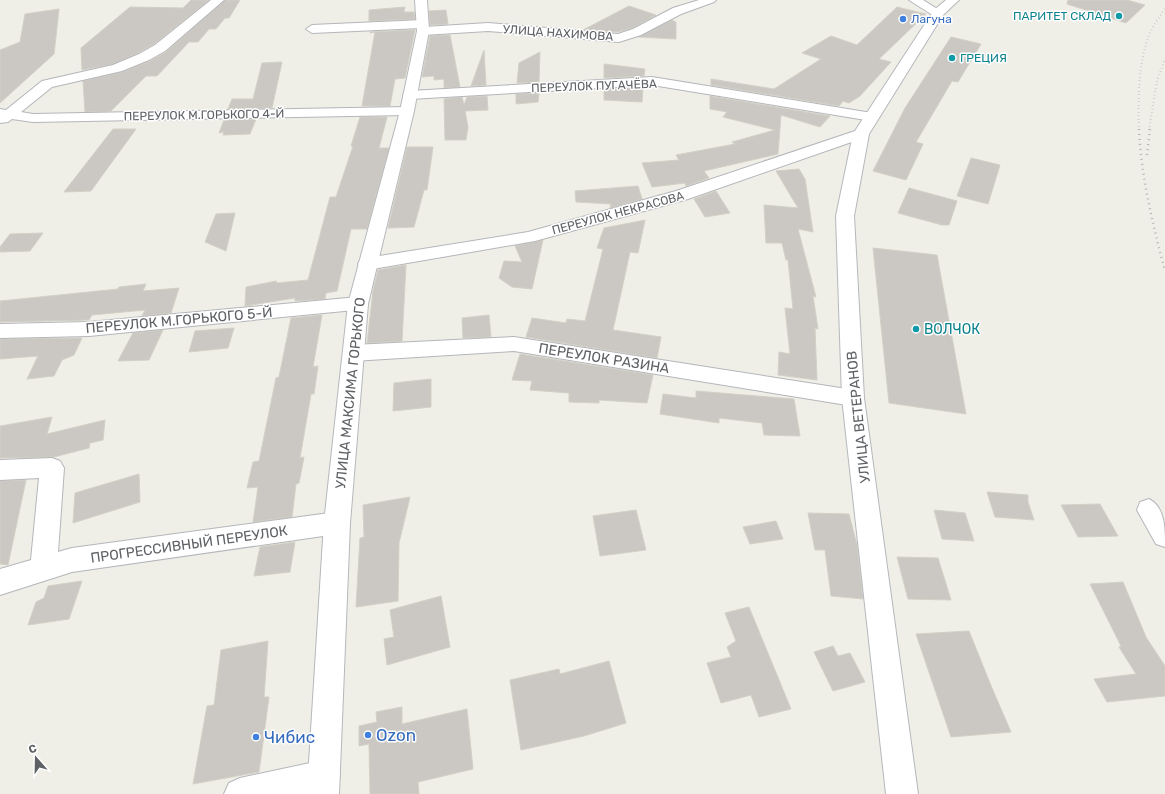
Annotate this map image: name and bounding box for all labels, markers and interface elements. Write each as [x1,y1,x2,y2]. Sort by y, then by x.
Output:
place label: ПАРИТЕТ СКЛАД [1013,9,1111,23]
marker: ПАРИТЕТ СКЛАД [1114,11,1124,21]
place label: Лагуна [911,12,952,26]
marker: Лагуна [898,14,908,24]
street label: УЛИЦА НАХИМОВА [502,22,614,44]
place label: ГРЕЦИЯ [960,51,1007,65]
marker: ГРЕЦИЯ [947,53,957,63]
street label: ПЕРЕУЛОК ПУГАЧЁВА [531,77,657,95]
street label: ПЕРЕУЛОК М.ГОРЬКОГО 4-Й [123,107,285,123]
street label: ПЕРЕУЛОК НЕКРАСОВА [550,189,686,237]
street label: УЛИЦА МАКСИМА ГОРЬКОГО [332,297,369,490]
street label: ПЕРЕУЛОК М.ГОРЬКОГО 5-Й [85,303,273,337]
place label: ВОЛЧОК [924,321,980,338]
marker: ВОЛЧОК [911,324,921,334]
street label: ПЕРЕУЛОК РАЗИНА [537,340,671,377]
street label: УЛИЦА ВЕТЕРАНОВ [843,350,874,484]
street label: ПРОГРЕССИВНЫЙ ПЕРЕУЛОК [89,521,289,567]
place label: Ozon [376,725,416,745]
place label: Чибис [264,727,315,747]
marker: Ozon [363,730,373,740]
marker: Чибис [251,732,261,742]
north arrow [16,738,56,778]
text: С [27,742,39,757]

